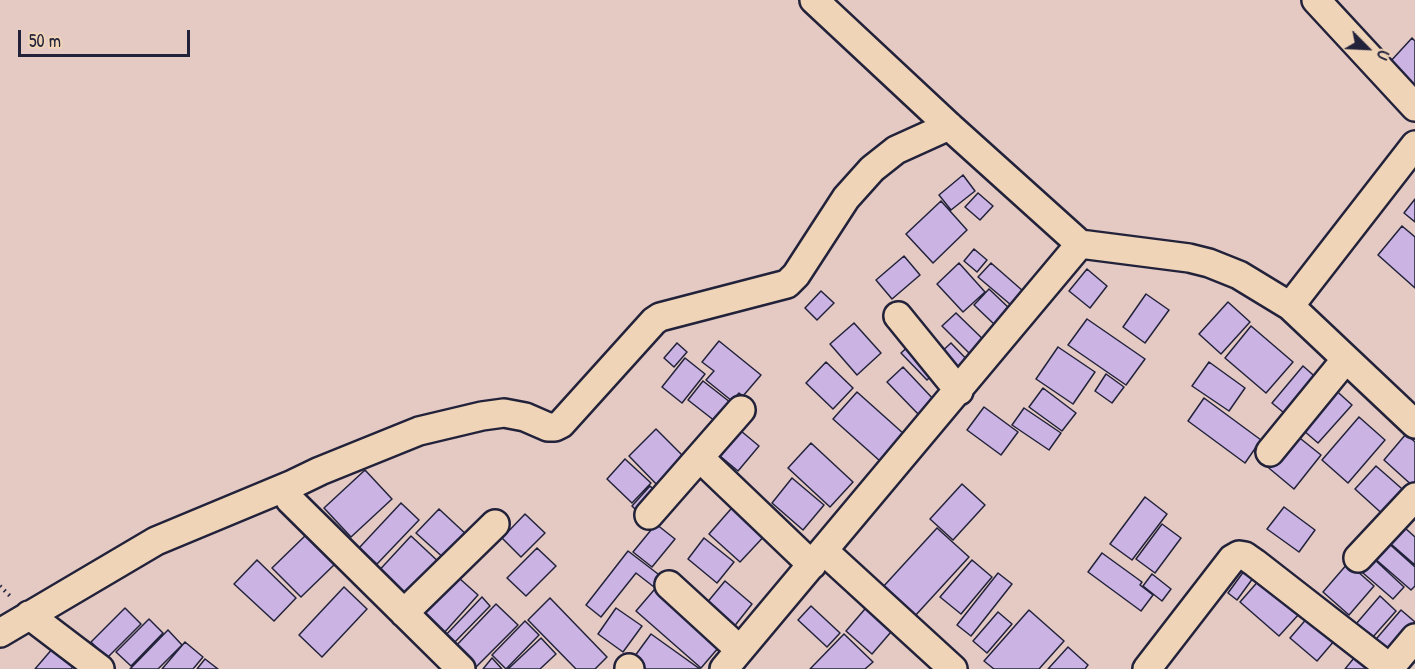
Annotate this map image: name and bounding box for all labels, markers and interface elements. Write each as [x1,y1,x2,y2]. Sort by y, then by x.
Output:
scale bar [21,18,194,56]
north arrow [1337,18,1397,78]
text: 50 m [29,28,61,53]
text: U [1372,47,1395,64]

